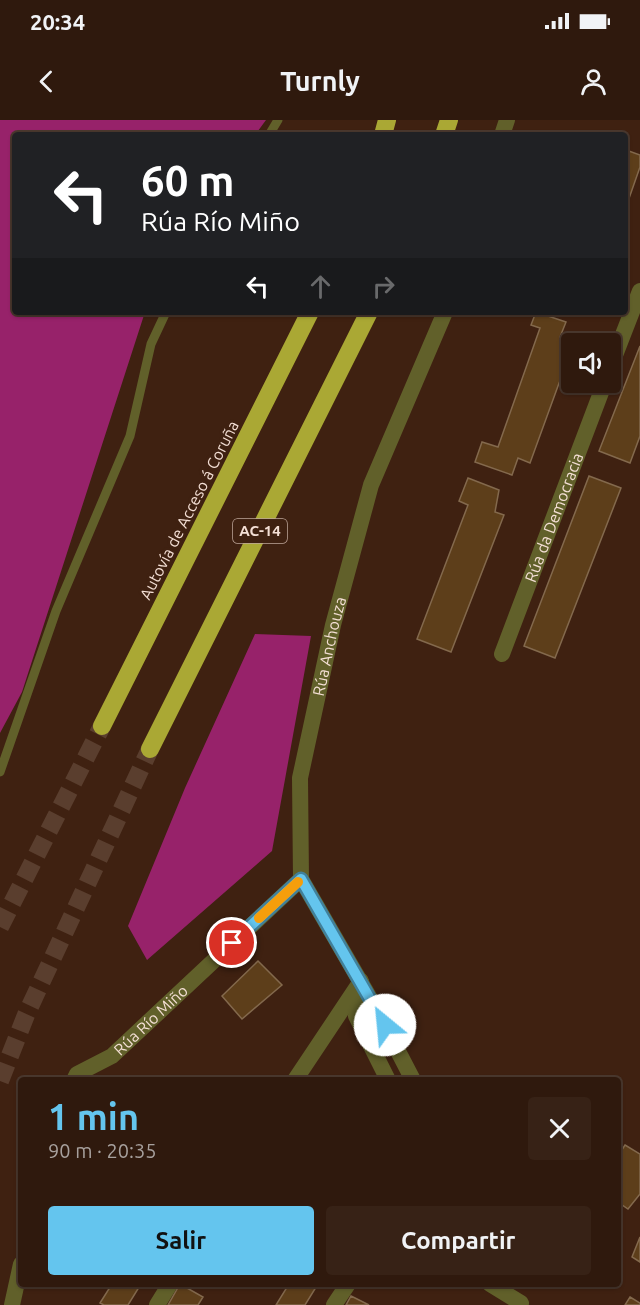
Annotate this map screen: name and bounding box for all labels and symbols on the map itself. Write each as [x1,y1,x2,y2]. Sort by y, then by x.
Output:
street label: Autovía de Acceso á Coruña [136,418,242,602]
street label: Rúa da Democracia [521,450,586,585]
road number: AC-14 [233,519,287,543]
street label: Rúa Anchouza [309,595,349,698]
pin [206,917,257,968]
street label: Rúa Río Miño [110,981,191,1059]
position arrow [353,993,417,1057]

